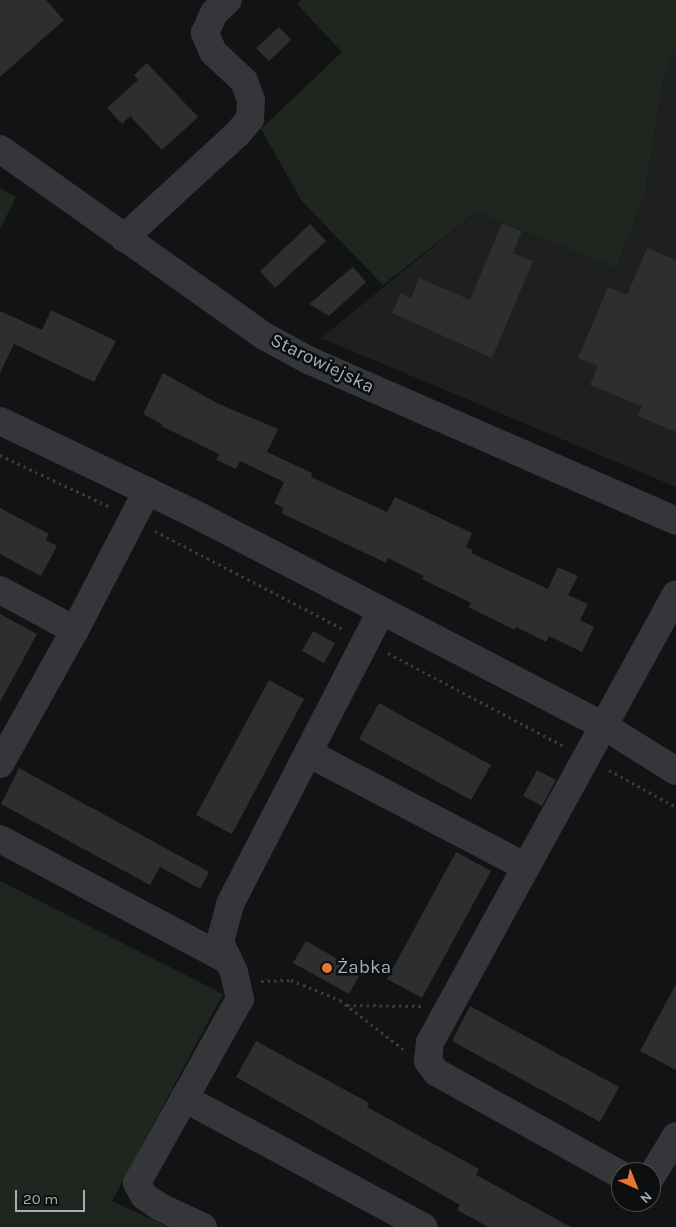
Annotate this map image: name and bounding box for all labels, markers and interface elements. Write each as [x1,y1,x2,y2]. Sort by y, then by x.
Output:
street label: Starowiejska [266,329,378,399]
place label: Żabka [337,957,391,979]
marker: Żabka [321,962,333,974]
north arrow [611,1162,661,1212]
scale bar [18,1180,88,1212]
text: N [637,1188,656,1207]
text: 20 m [23,1190,58,1208]

